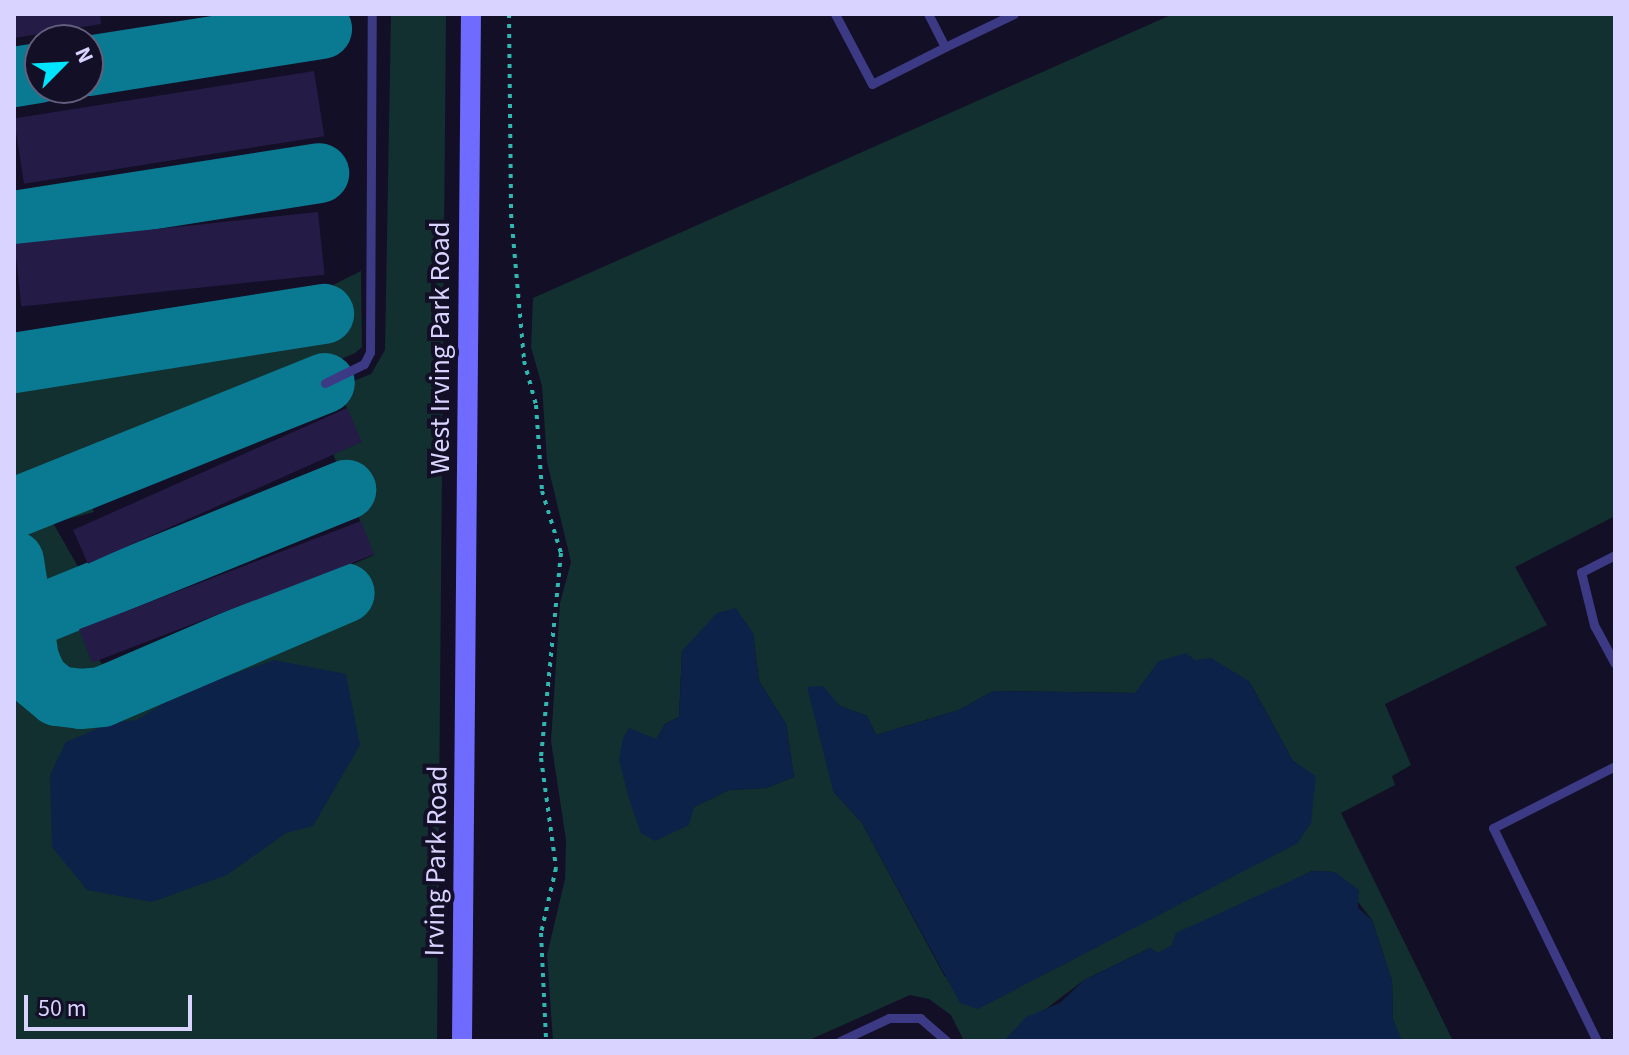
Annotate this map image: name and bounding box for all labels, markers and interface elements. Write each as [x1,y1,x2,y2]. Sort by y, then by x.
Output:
north arrow [24,24,104,104]
text: N [67,42,102,68]
street label: West Irving Park Road [423,222,457,474]
street label: Irving Park Road [418,765,454,957]
scale bar [28,979,196,1029]
text: 50 m [38,991,87,1026]

